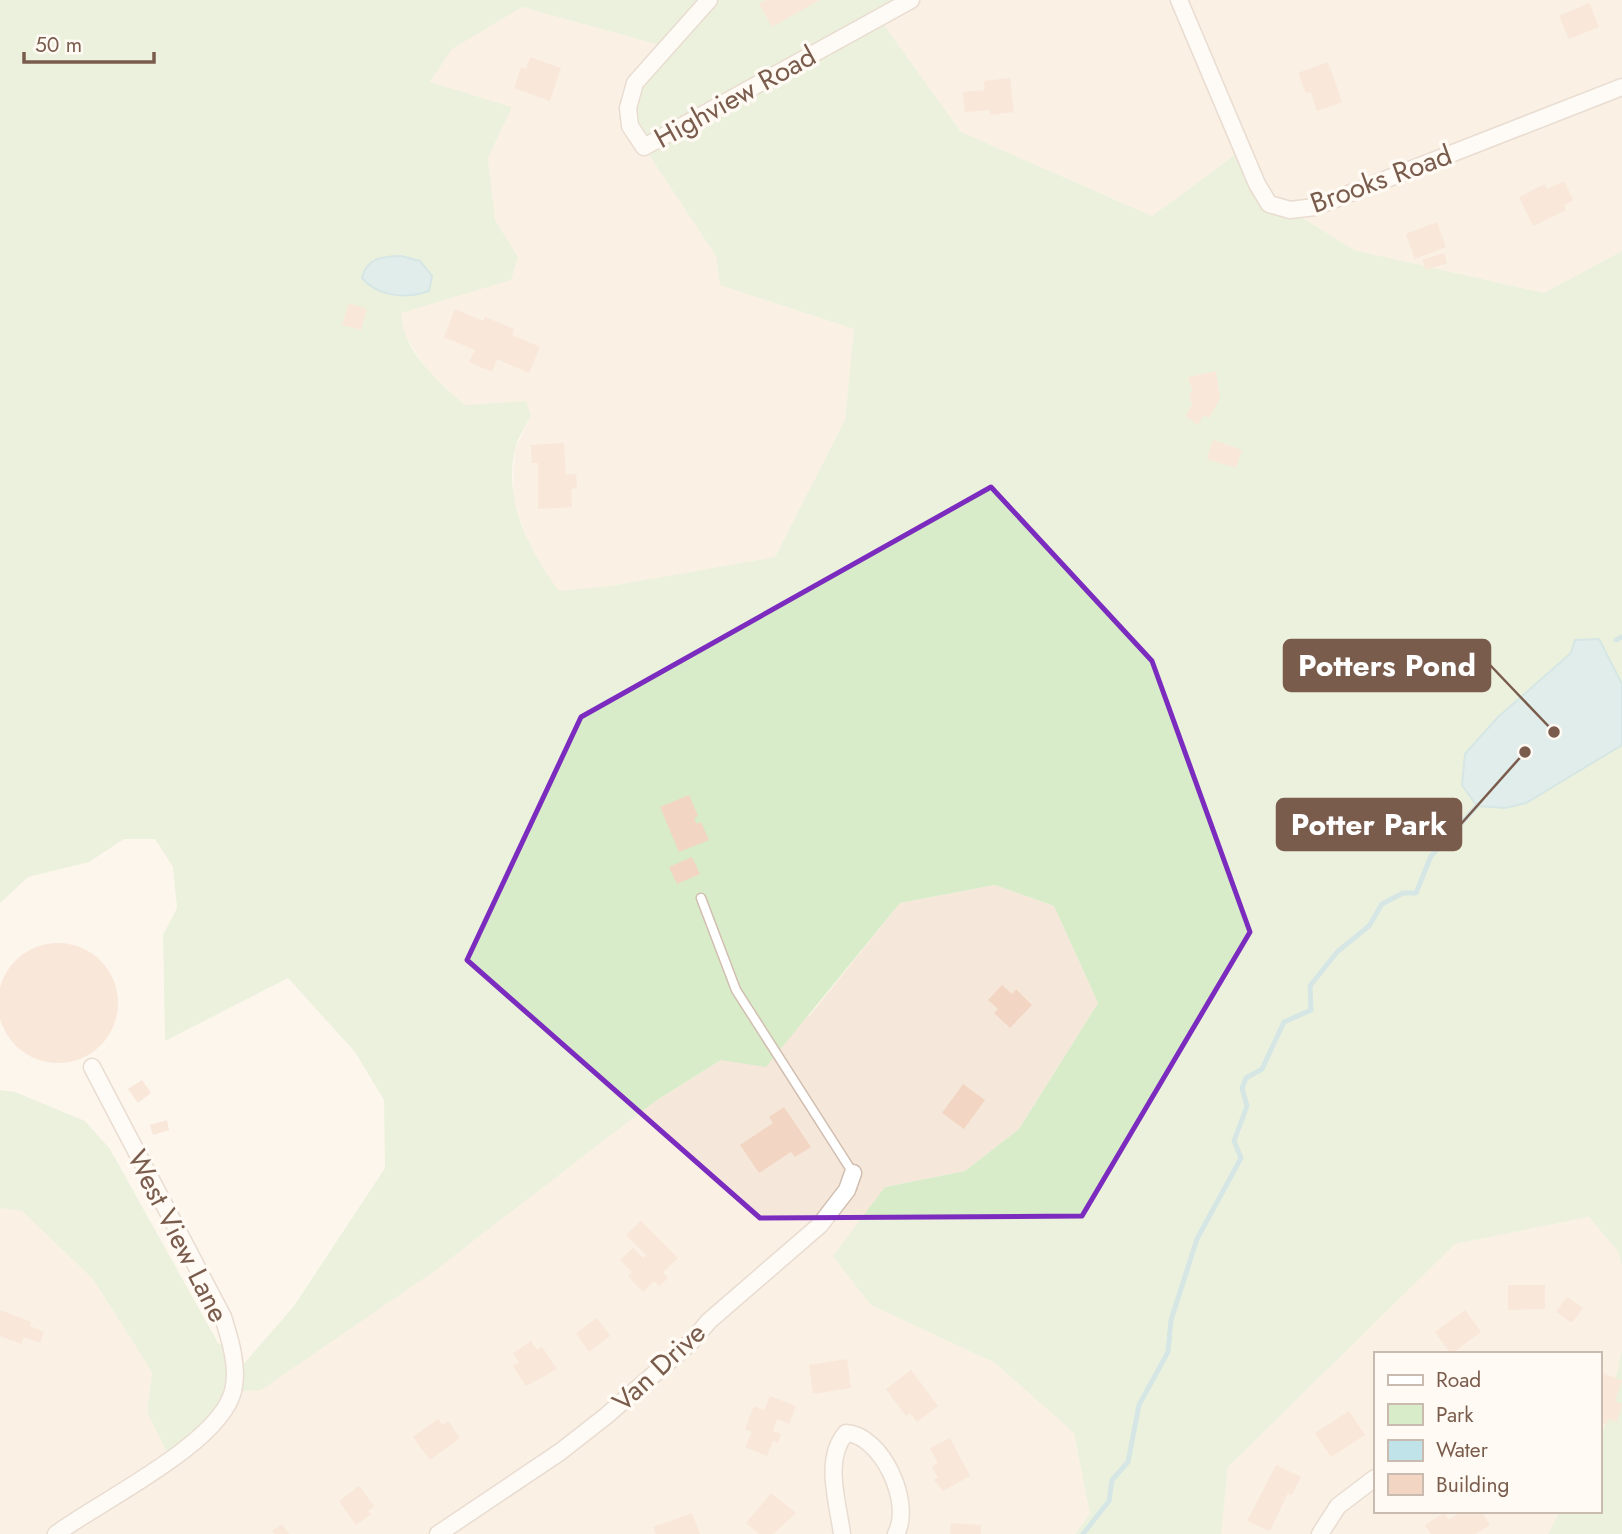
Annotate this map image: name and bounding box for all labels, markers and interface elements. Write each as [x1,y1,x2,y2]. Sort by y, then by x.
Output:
scale bar [24,21,154,65]
text: 50 m [35,30,82,60]
street label: Highview Road [647,36,823,158]
street label: Brooks Road [1305,134,1457,224]
callout: Potters Pond [1284,640,1490,691]
text: Potters Pond [1298,644,1476,687]
callout: Potter Park [1277,799,1461,850]
text: Potter Park [1291,803,1448,846]
street label: West View Lane [117,1143,239,1329]
street label: Van Drive [603,1313,715,1421]
legend [1374,1352,1601,1513]
text: Road [1436,1365,1481,1395]
text: Park [1436,1400,1474,1430]
text: Water [1436,1435,1489,1465]
text: Building [1436,1470,1509,1500]

